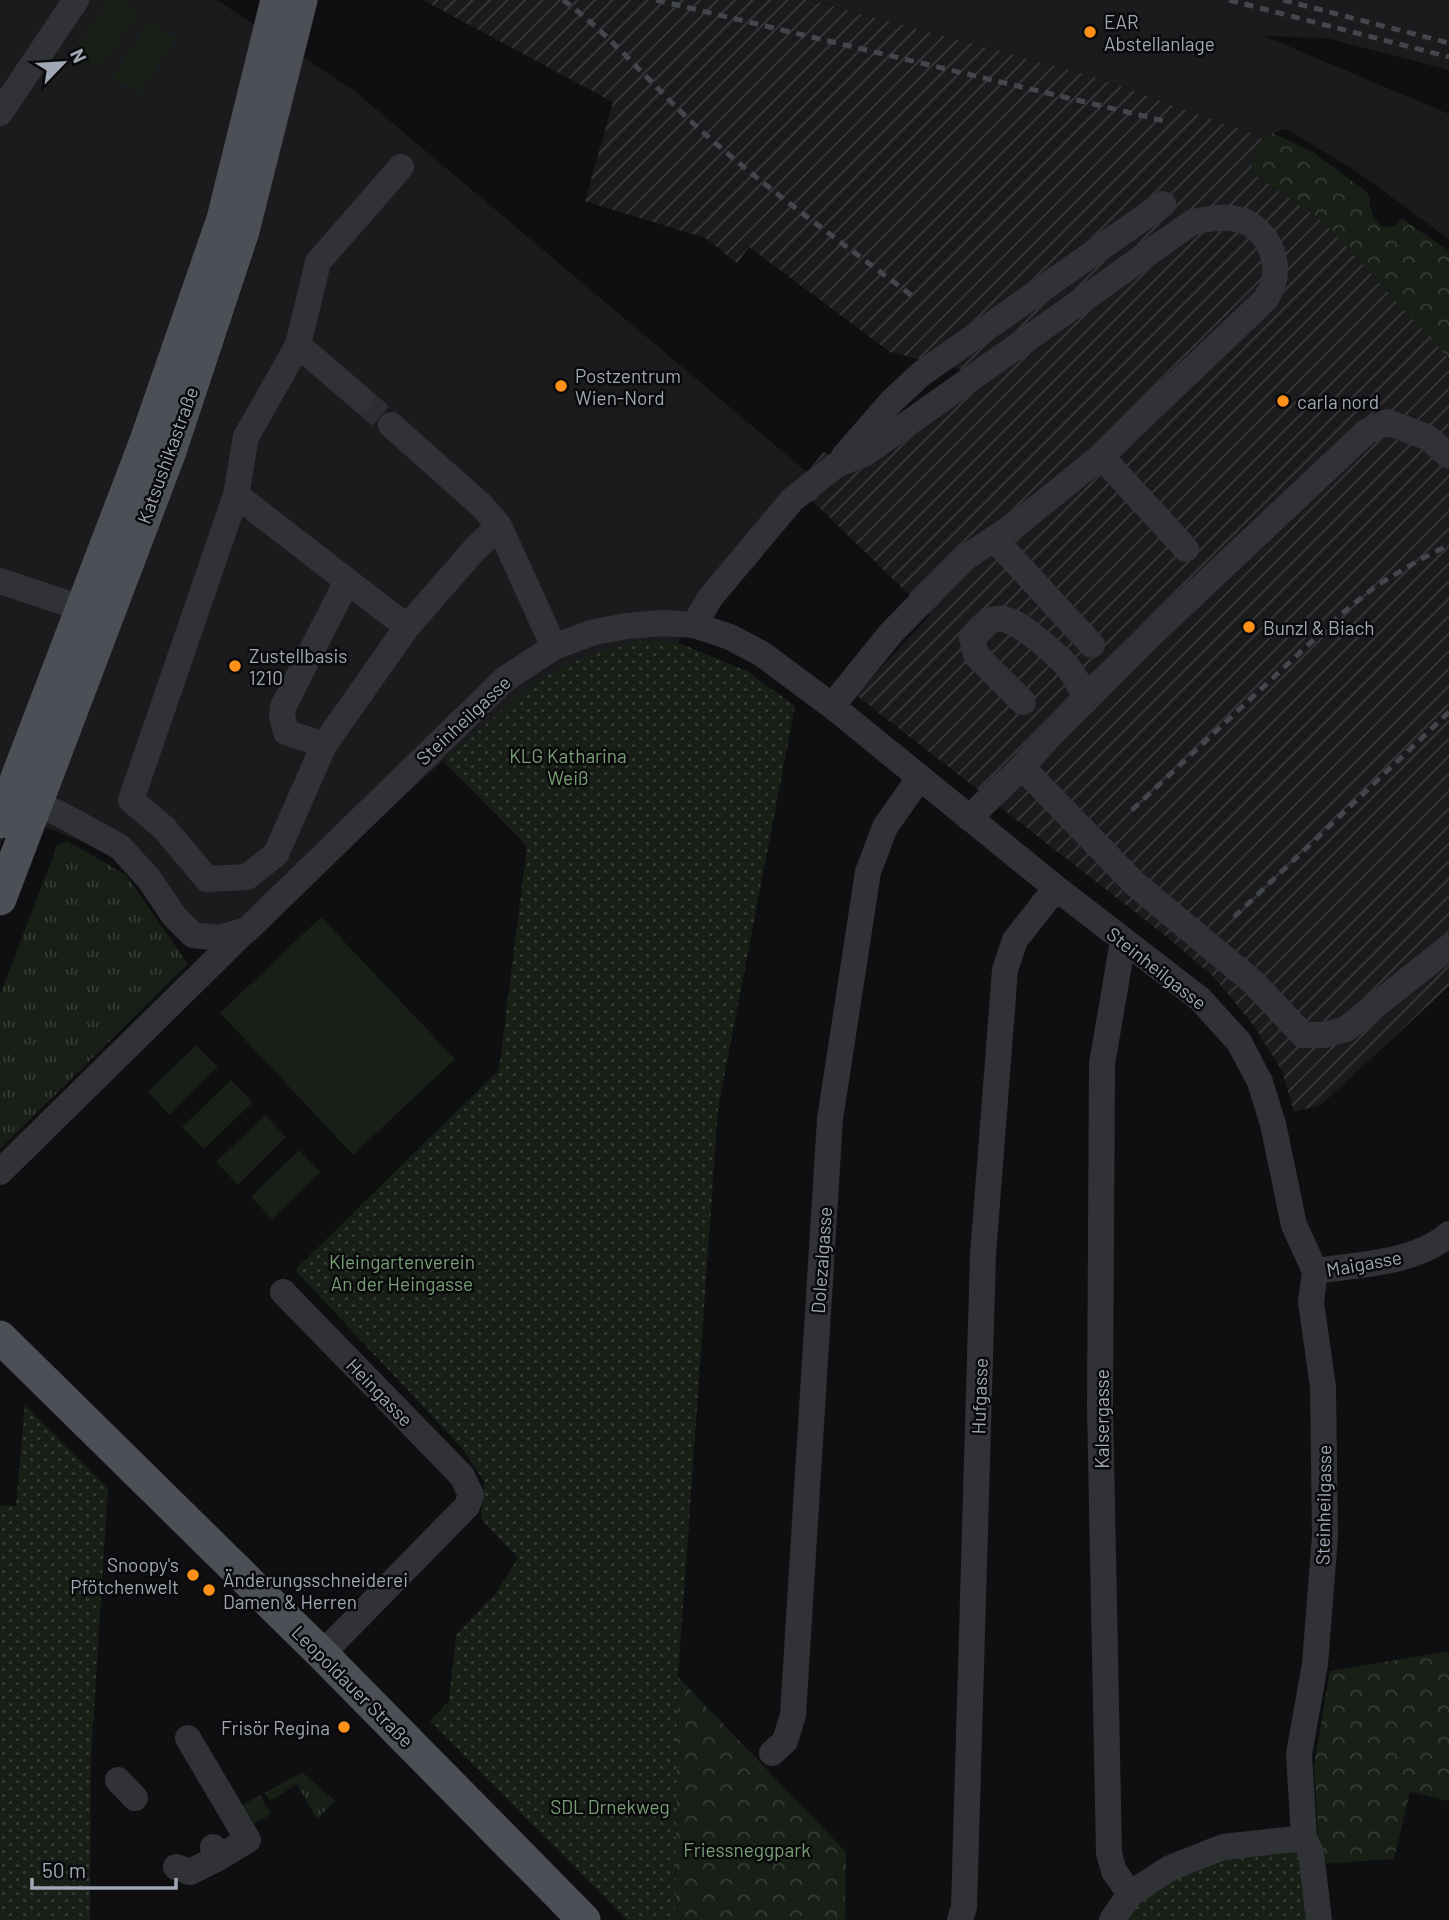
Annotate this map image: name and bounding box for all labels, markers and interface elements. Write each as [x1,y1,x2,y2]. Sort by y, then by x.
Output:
place label: EAR Abstellanlage [1104,10,1215,55]
marker: EAR Abstellanlage [1082,24,1098,40]
north arrow [28,28,98,98]
text: N [66,45,92,66]
place label: Postzentrum Wien-Nord [575,364,681,409]
marker: Postzentrum Wien-Nord [553,378,569,394]
street label: Katsushikastraße [132,383,202,527]
place label: carla nord [1297,390,1379,413]
marker: carla nord [1275,393,1291,409]
place label: Bunzl & Biach [1263,616,1375,639]
marker: Bunzl & Biach [1241,619,1257,635]
place label: Zustellbasis 1210 [249,644,347,689]
marker: Zustellbasis 1210 [227,658,243,674]
street label: Steinheilgasse [411,671,515,769]
park label: KLG Katharina Weiß [509,744,627,789]
street label: Steinheilgasse [1102,922,1212,1014]
street label: Dolezalgasse [806,1206,836,1314]
street label: Maigasse [1325,1245,1403,1281]
park label: Kleingartenverein An der Heingasse [329,1250,475,1295]
street label: Heingasse [342,1353,418,1431]
street label: Hufgasse [966,1357,992,1435]
street label: Kalsergasse [1090,1369,1113,1469]
street label: Steinheilgasse [1310,1445,1336,1565]
place label: Snoopy's Pfötchenwelt [70,1553,179,1598]
marker: Snoopy's Pfötchenwelt [185,1567,201,1583]
place label: Änderungsschneiderei Damen & Herren [223,1568,408,1613]
marker: Änderungsschneiderei Damen & Herren [201,1582,217,1598]
street label: Leopoldauer Straße [287,1620,419,1752]
place label: Frisör Regina [221,1716,330,1739]
marker: Frisör Regina [336,1719,352,1735]
park label: SDL Drnekweg [550,1795,670,1818]
park label: Friessneggpark [683,1838,811,1861]
scale bar [32,1846,175,1890]
text: 50 m [42,1857,86,1882]

